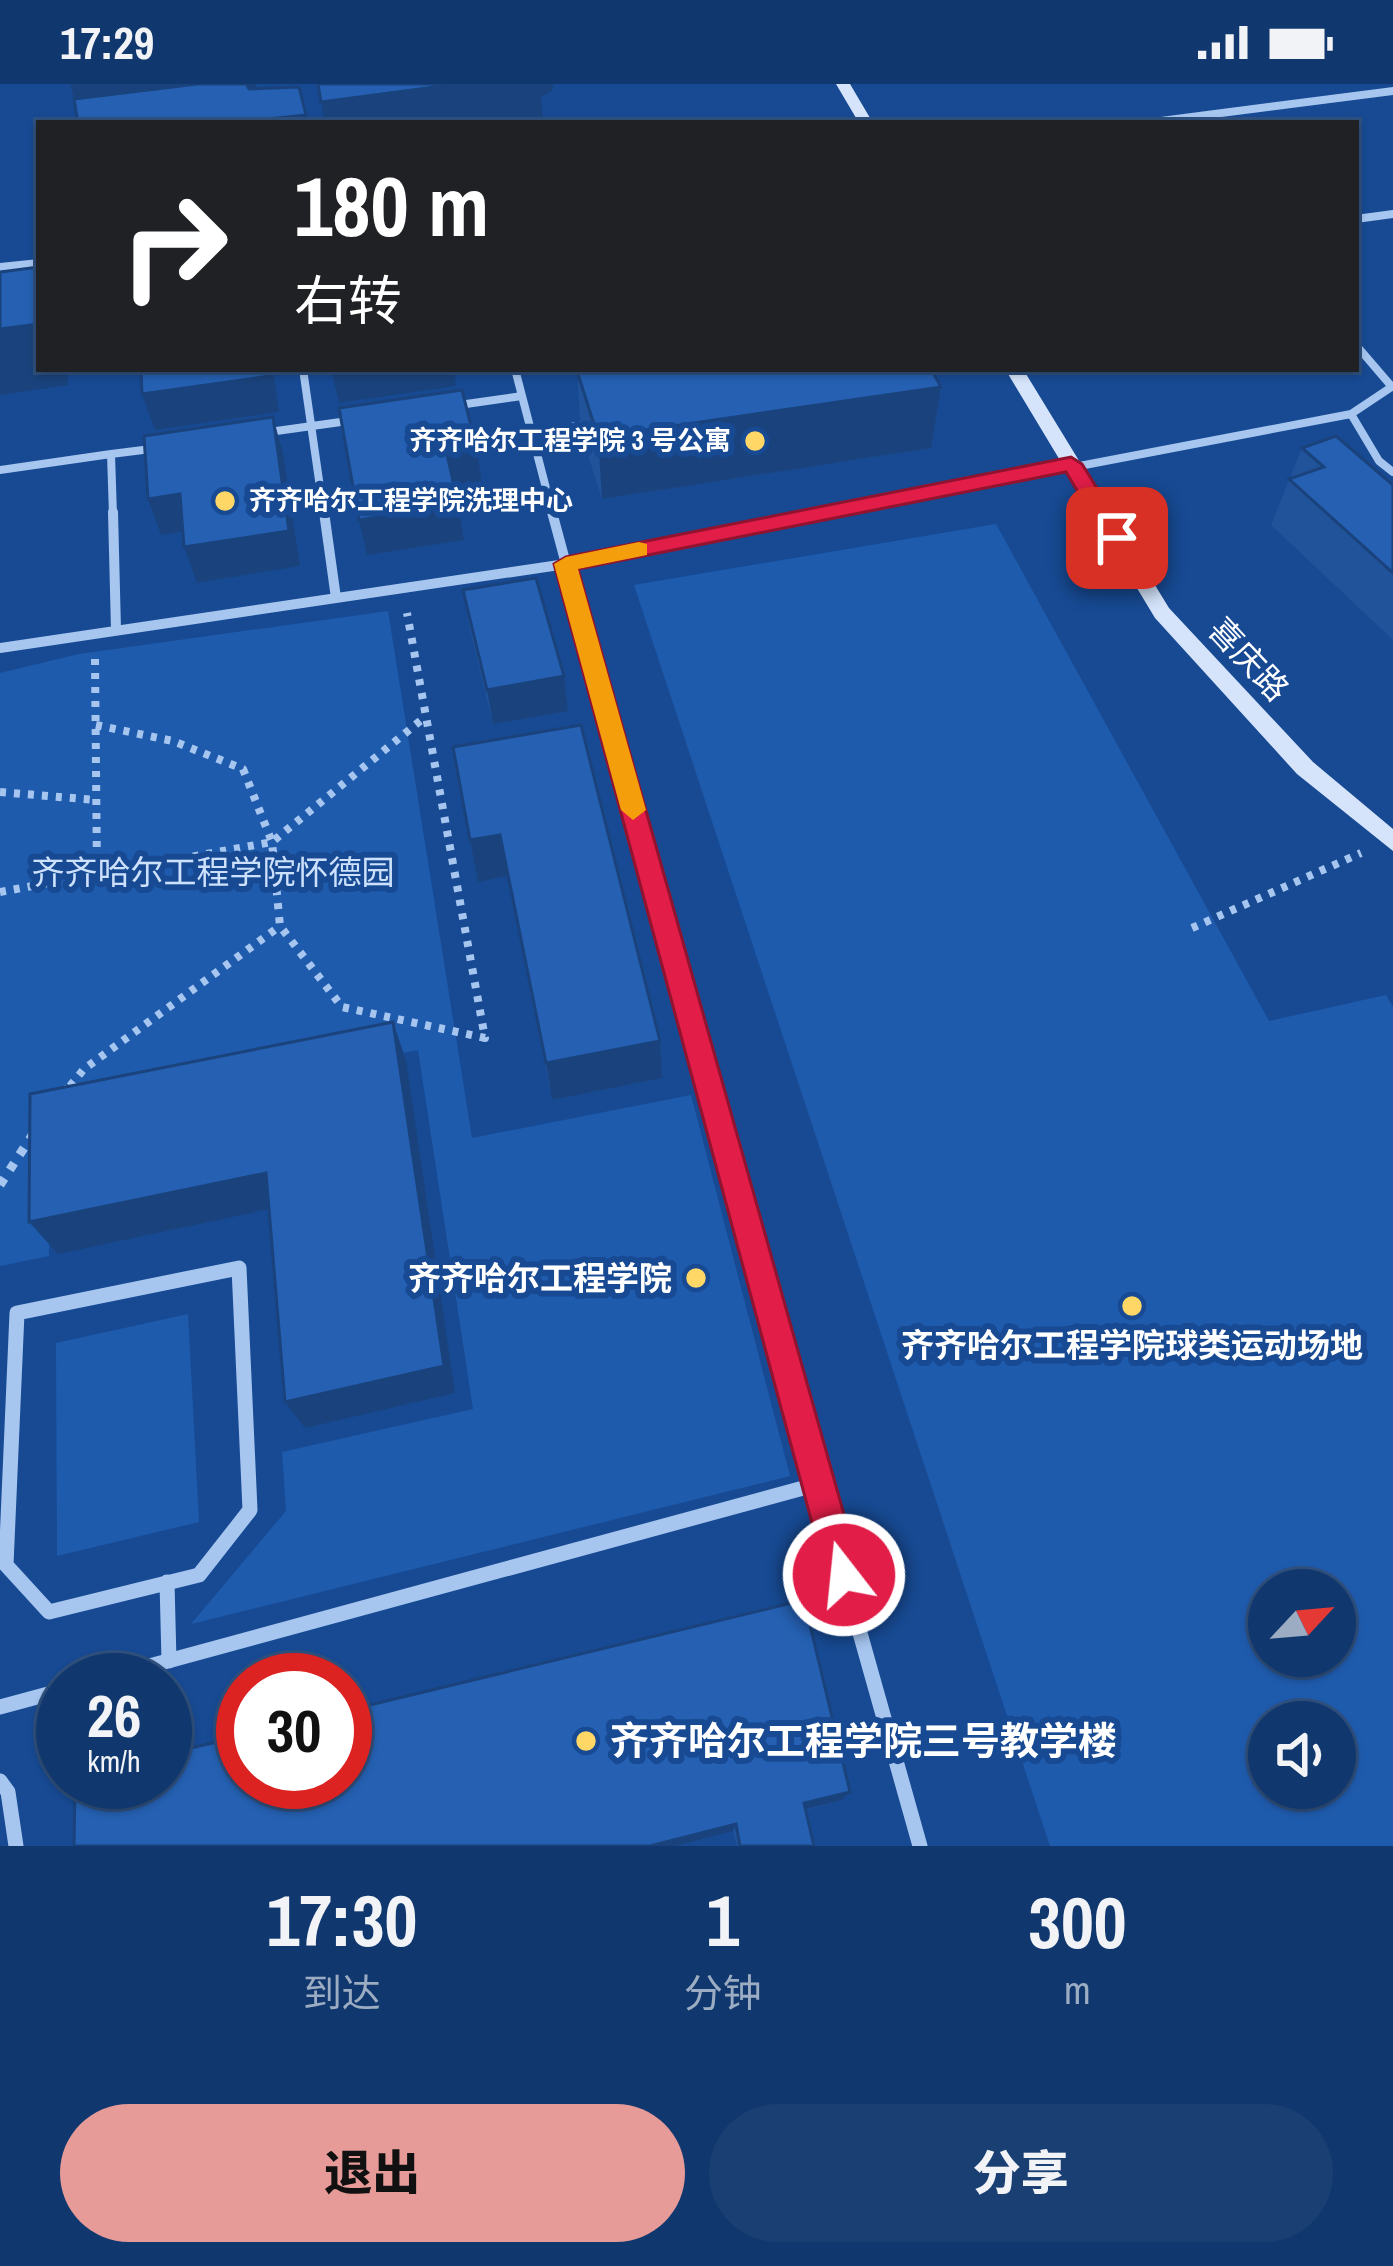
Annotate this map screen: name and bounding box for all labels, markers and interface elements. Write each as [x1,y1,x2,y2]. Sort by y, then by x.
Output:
text: 17:29 [60,12,154,73]
text: 180 m [294,149,489,262]
icon: right [96,168,252,324]
text: 右转 [294,264,402,337]
place label: 齐齐哈尔工程学院 3 号公寓 [409,422,731,458]
marker: 齐齐哈尔工程学院 3 号公寓 [742,428,768,454]
place label: 齐齐哈尔工程学院洗理中心 [249,482,573,518]
pin [1066,487,1168,589]
marker: 齐齐哈尔工程学院洗理中心 [212,488,238,514]
icon: arrive [1084,505,1150,571]
street label: 喜庆路 [1199,608,1299,710]
park label: 齐齐哈尔工程学院怀德园 [32,850,395,894]
place label: 齐齐哈尔工程学院 [408,1256,672,1300]
marker: 齐齐哈尔工程学院 [683,1265,709,1291]
marker: 齐齐哈尔工程学院球类运动场地 [1119,1293,1145,1319]
place label: 齐齐哈尔工程学院球类运动场地 [901,1323,1363,1367]
position arrow [781,1512,907,1638]
north arrow [1248,1569,1356,1677]
map controls [1248,1569,1356,1809]
speed limit sign: 30 [216,1653,372,1809]
text: 26 [87,1675,141,1756]
button: sound [1248,1701,1356,1809]
place label: 齐齐哈尔工程学院三号教学楼 [610,1715,1117,1767]
marker: 齐齐哈尔工程学院三号教学楼 [573,1728,599,1754]
text: km/h [87,1741,141,1781]
text: 17:30 [266,1871,417,1968]
text: 1 [706,1871,739,1968]
text: 300 [1028,1873,1127,1970]
text: m [1064,1964,1091,2016]
text: 到达 [303,1967,381,2019]
text: 分钟 [684,1967,762,2019]
button: 退出 [60,2104,685,2242]
button: 分享 [709,2104,1333,2242]

